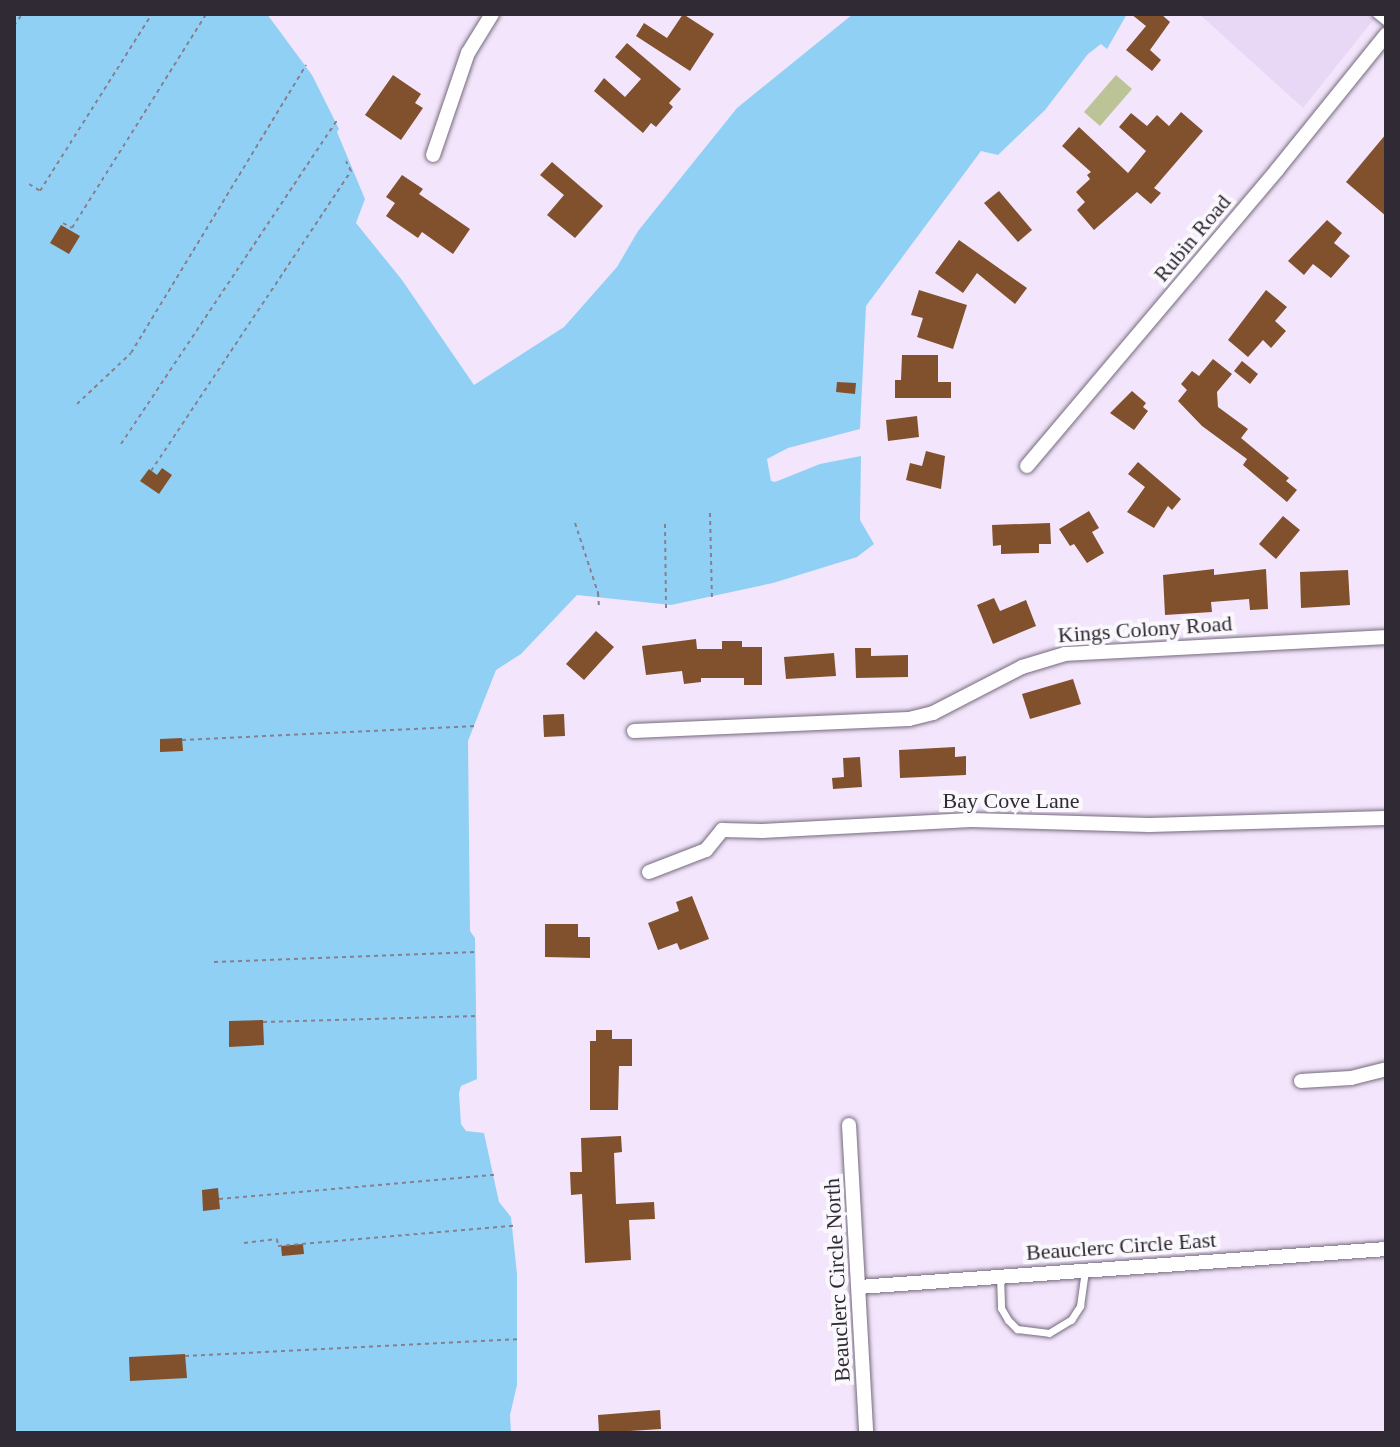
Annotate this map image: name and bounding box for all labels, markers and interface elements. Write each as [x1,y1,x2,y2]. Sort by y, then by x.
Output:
street label: Rubin Road [1148,189,1236,287]
street label: Kings Colony Road [1057,610,1233,648]
street label: Bay Cove Lane [943,788,1079,814]
street label: Beauclerc Circle North [818,1177,856,1383]
street label: Beauclerc Circle East [1025,1226,1217,1266]

